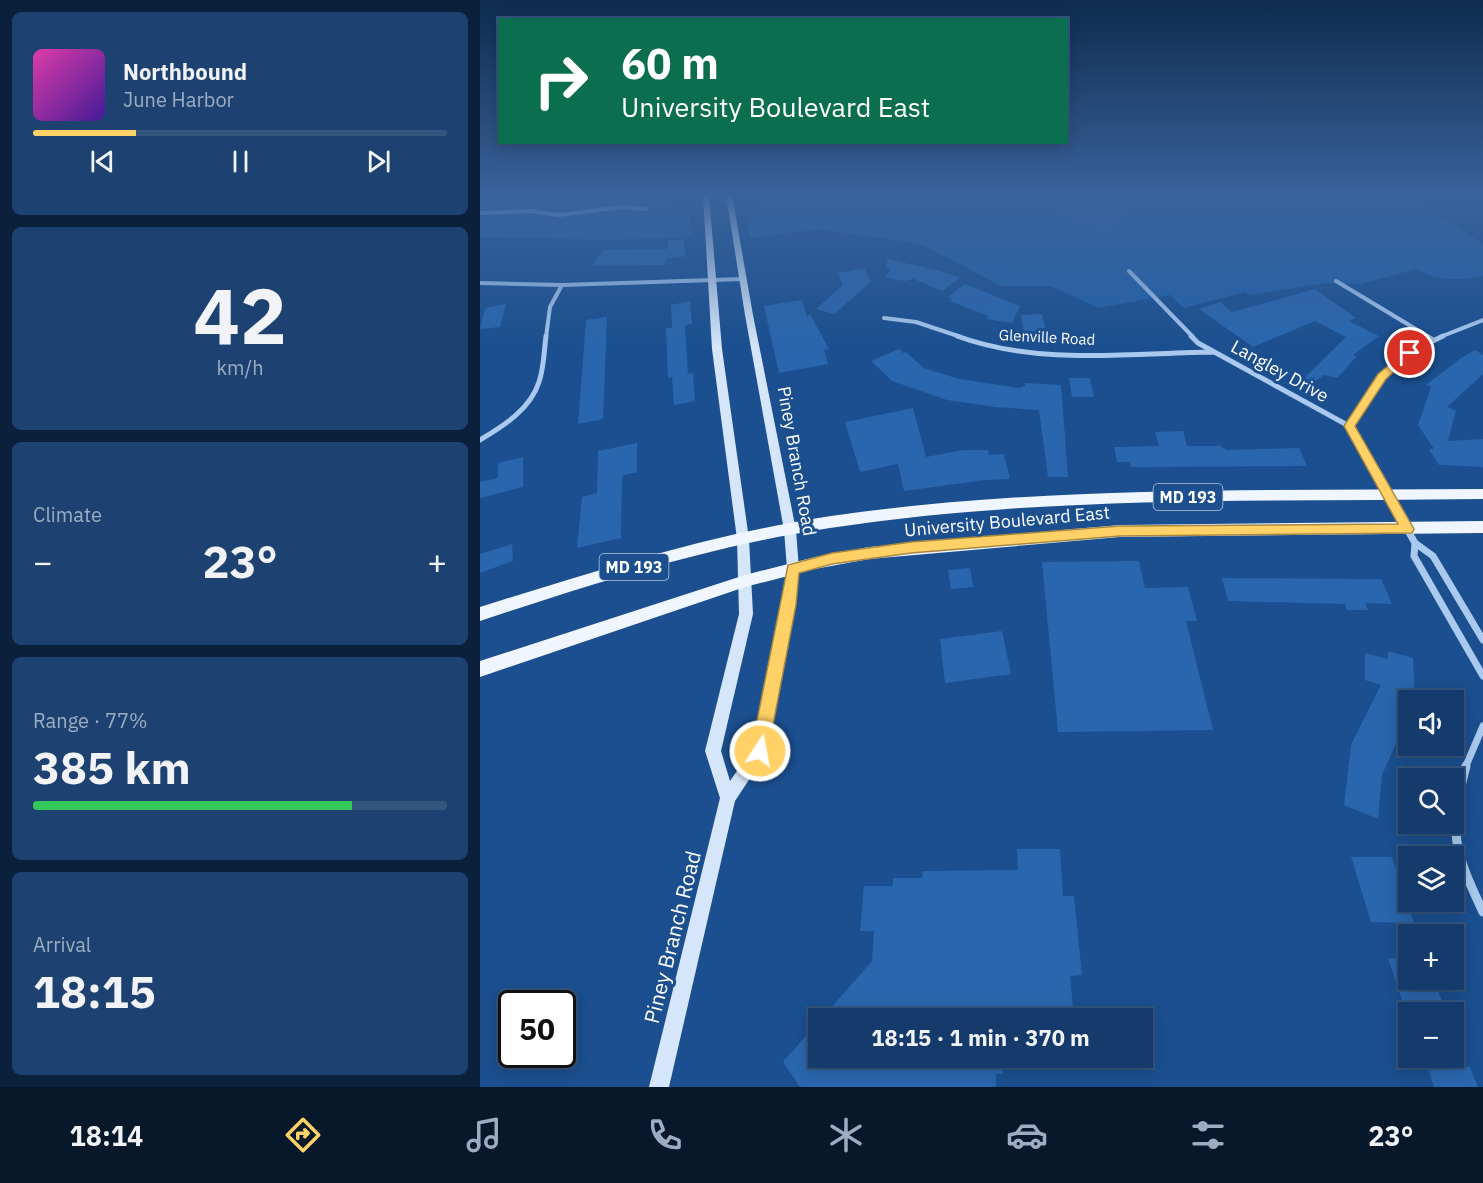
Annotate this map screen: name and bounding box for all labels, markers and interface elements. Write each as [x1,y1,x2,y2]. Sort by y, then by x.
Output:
text: 60 m [621,36,719,91]
icon: right [522,42,600,120]
text: Northbound [123,57,247,86]
text: June Harbor [123,86,234,113]
text: University Boulevard East [621,89,930,124]
icon: previous [86,145,119,178]
icon: pause [224,145,257,178]
icon: next [362,145,395,178]
text: 42 [193,264,287,365]
street label: Glenville Road [998,325,1096,349]
pin [1384,327,1435,378]
street label: Langley Drive [1227,335,1333,407]
icon: arrive [1393,336,1426,369]
text: km/h [216,354,264,381]
street label: Piney Branch Road [773,384,821,538]
road number: MD 193 [1154,484,1222,510]
text: Climate [33,501,102,528]
street label: University Boulevard East [903,501,1111,541]
text: 23° [202,532,278,590]
text: − [33,540,53,583]
text: + [427,540,447,583]
road number: MD 193 [600,554,668,580]
map controls [1398,690,1464,1068]
button: sound [1398,690,1464,756]
text: Range · 77% [33,707,148,734]
position arrow [728,719,792,783]
text: 385 km [33,738,191,796]
button: search [1398,768,1464,834]
button: layers [1398,846,1464,912]
street label: Piney Branch Road [637,848,707,1026]
button: + [1398,924,1464,990]
text: Arrival [33,931,91,958]
text: 18:15 [33,962,156,1020]
speed limit sign: 50 [498,990,576,1068]
button: − [1398,1002,1464,1068]
text: 18:15 · 1 min · 370 m [871,1023,1090,1052]
icon: directions [282,1114,324,1156]
icon: music [463,1114,505,1156]
icon: phone [644,1114,686,1156]
icon: climate [825,1114,867,1156]
icon: car [1006,1114,1048,1156]
icon: filters [1187,1114,1229,1156]
text: 18:14 [70,1118,143,1153]
text: 23° [1368,1118,1413,1153]

